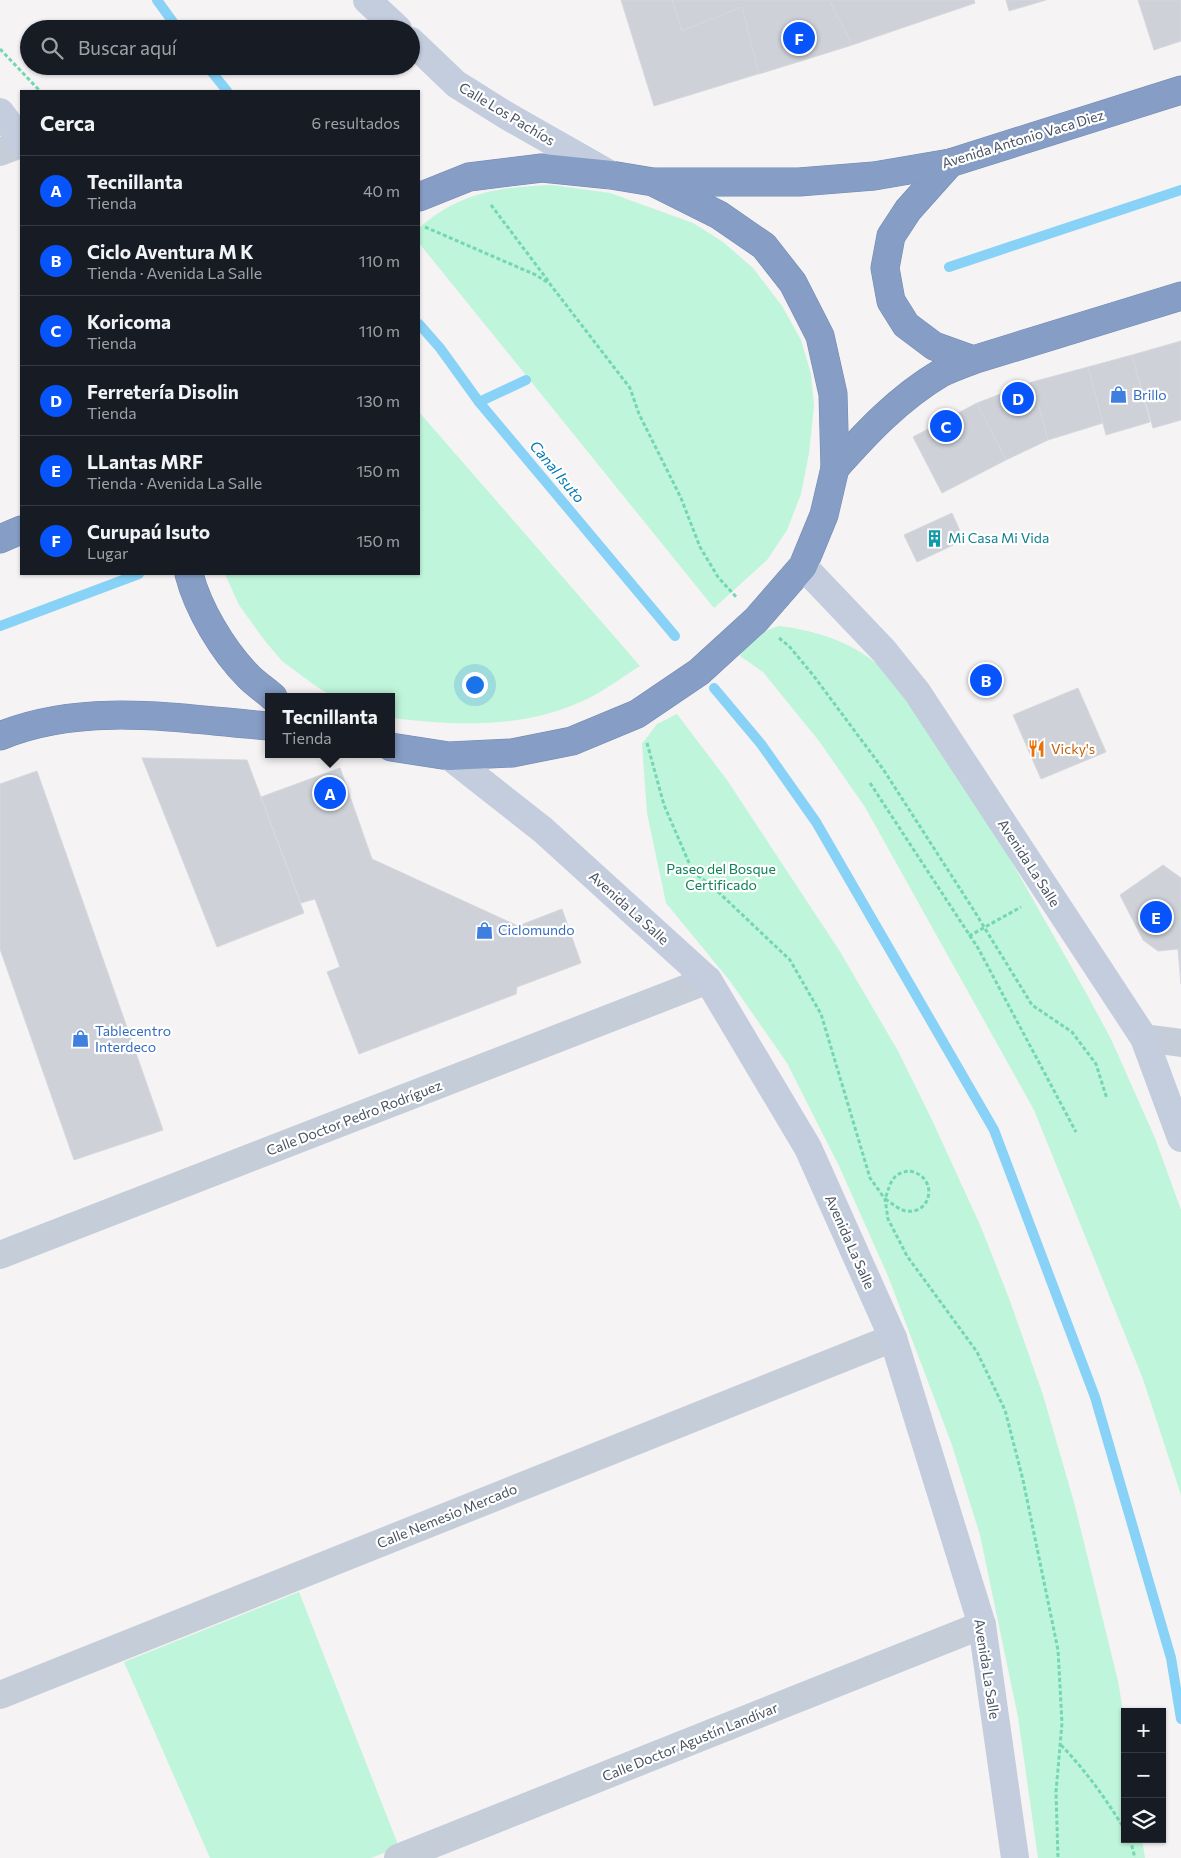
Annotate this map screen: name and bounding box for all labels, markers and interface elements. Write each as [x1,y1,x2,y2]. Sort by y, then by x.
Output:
pin: F [783,19,815,57]
search box [20,20,420,75]
icon: search [38,34,66,62]
text: Buscar aquí [78,36,177,59]
street label: Calle Los Pachíos [456,78,558,149]
street label: Avenida Antonio Vaca Diez [940,106,1106,171]
text: Cerca [40,110,95,135]
text: 6 resultados [312,113,400,132]
text: Tecnillanta [87,170,183,193]
text: A [50,181,62,200]
text: 40 m [363,181,400,200]
text: Tienda [87,193,137,212]
text: Ciclo Aventura M K [87,240,254,263]
text: B [51,251,61,270]
text: 110 m [359,251,400,270]
text: Tienda · Avenida La Salle [87,263,262,282]
text: Koricoma [87,310,171,333]
text: C [51,321,61,340]
text: 110 m [359,321,400,340]
text: Tienda [87,333,137,352]
pin: D [1002,379,1034,417]
text: Ferretería Disolin [87,380,239,403]
shop icon: Brillo [1109,385,1129,405]
place label: Brillo [1133,386,1167,403]
text: D [50,391,62,410]
text: 130 m [357,391,400,410]
text: Tienda [87,403,137,422]
pin: C [930,407,962,445]
water label: Canal Isuto [527,437,589,506]
text: LLantas MRF [87,450,203,473]
text: E [51,461,61,480]
text: 150 m [357,461,400,480]
text: Tienda · Avenida La Salle [87,473,262,492]
text: Curupaú Isuto [87,520,210,543]
building icon: Mi Casa Mi Vida [924,528,944,548]
place label: Mi Casa Mi Vida [948,529,1049,546]
text: F [51,531,61,550]
text: 150 m [357,531,400,550]
text: Lugar [87,543,128,562]
pin: B [970,661,1002,699]
your location [462,672,488,698]
popup [265,693,395,758]
text: Tecnillanta [282,705,378,728]
text: Tienda [282,728,332,747]
restaurant icon: Vicky's [1027,739,1047,759]
place label: Vicky's [1051,740,1095,757]
pin: A [314,774,346,812]
street label: Avenida La Salle [995,816,1064,910]
park label: Paseo del Bosque Certificado [666,860,776,893]
street label: Avenida La Salle [586,867,673,948]
pin: E [1140,898,1172,936]
shop icon: Ciclomundo [474,920,494,940]
place label: Ciclomundo [498,921,575,938]
place label: Tablecentro Interdeco [95,1022,171,1055]
shop icon: Tablecentro Interdeco [71,1029,91,1049]
street label: Calle Doctor Pedro Rodríguez [264,1076,444,1159]
street label: Avenida La Salle [822,1192,879,1291]
street label: Calle Nemesio Mercado [374,1480,519,1551]
street label: Avenida La Salle [971,1618,1004,1720]
street label: Calle Doctor Agustín Landívar [599,1698,781,1785]
map controls [1121,1708,1166,1843]
button: + [1121,1708,1166,1753]
button: − [1121,1753,1166,1798]
button: layers [1121,1798,1166,1843]

